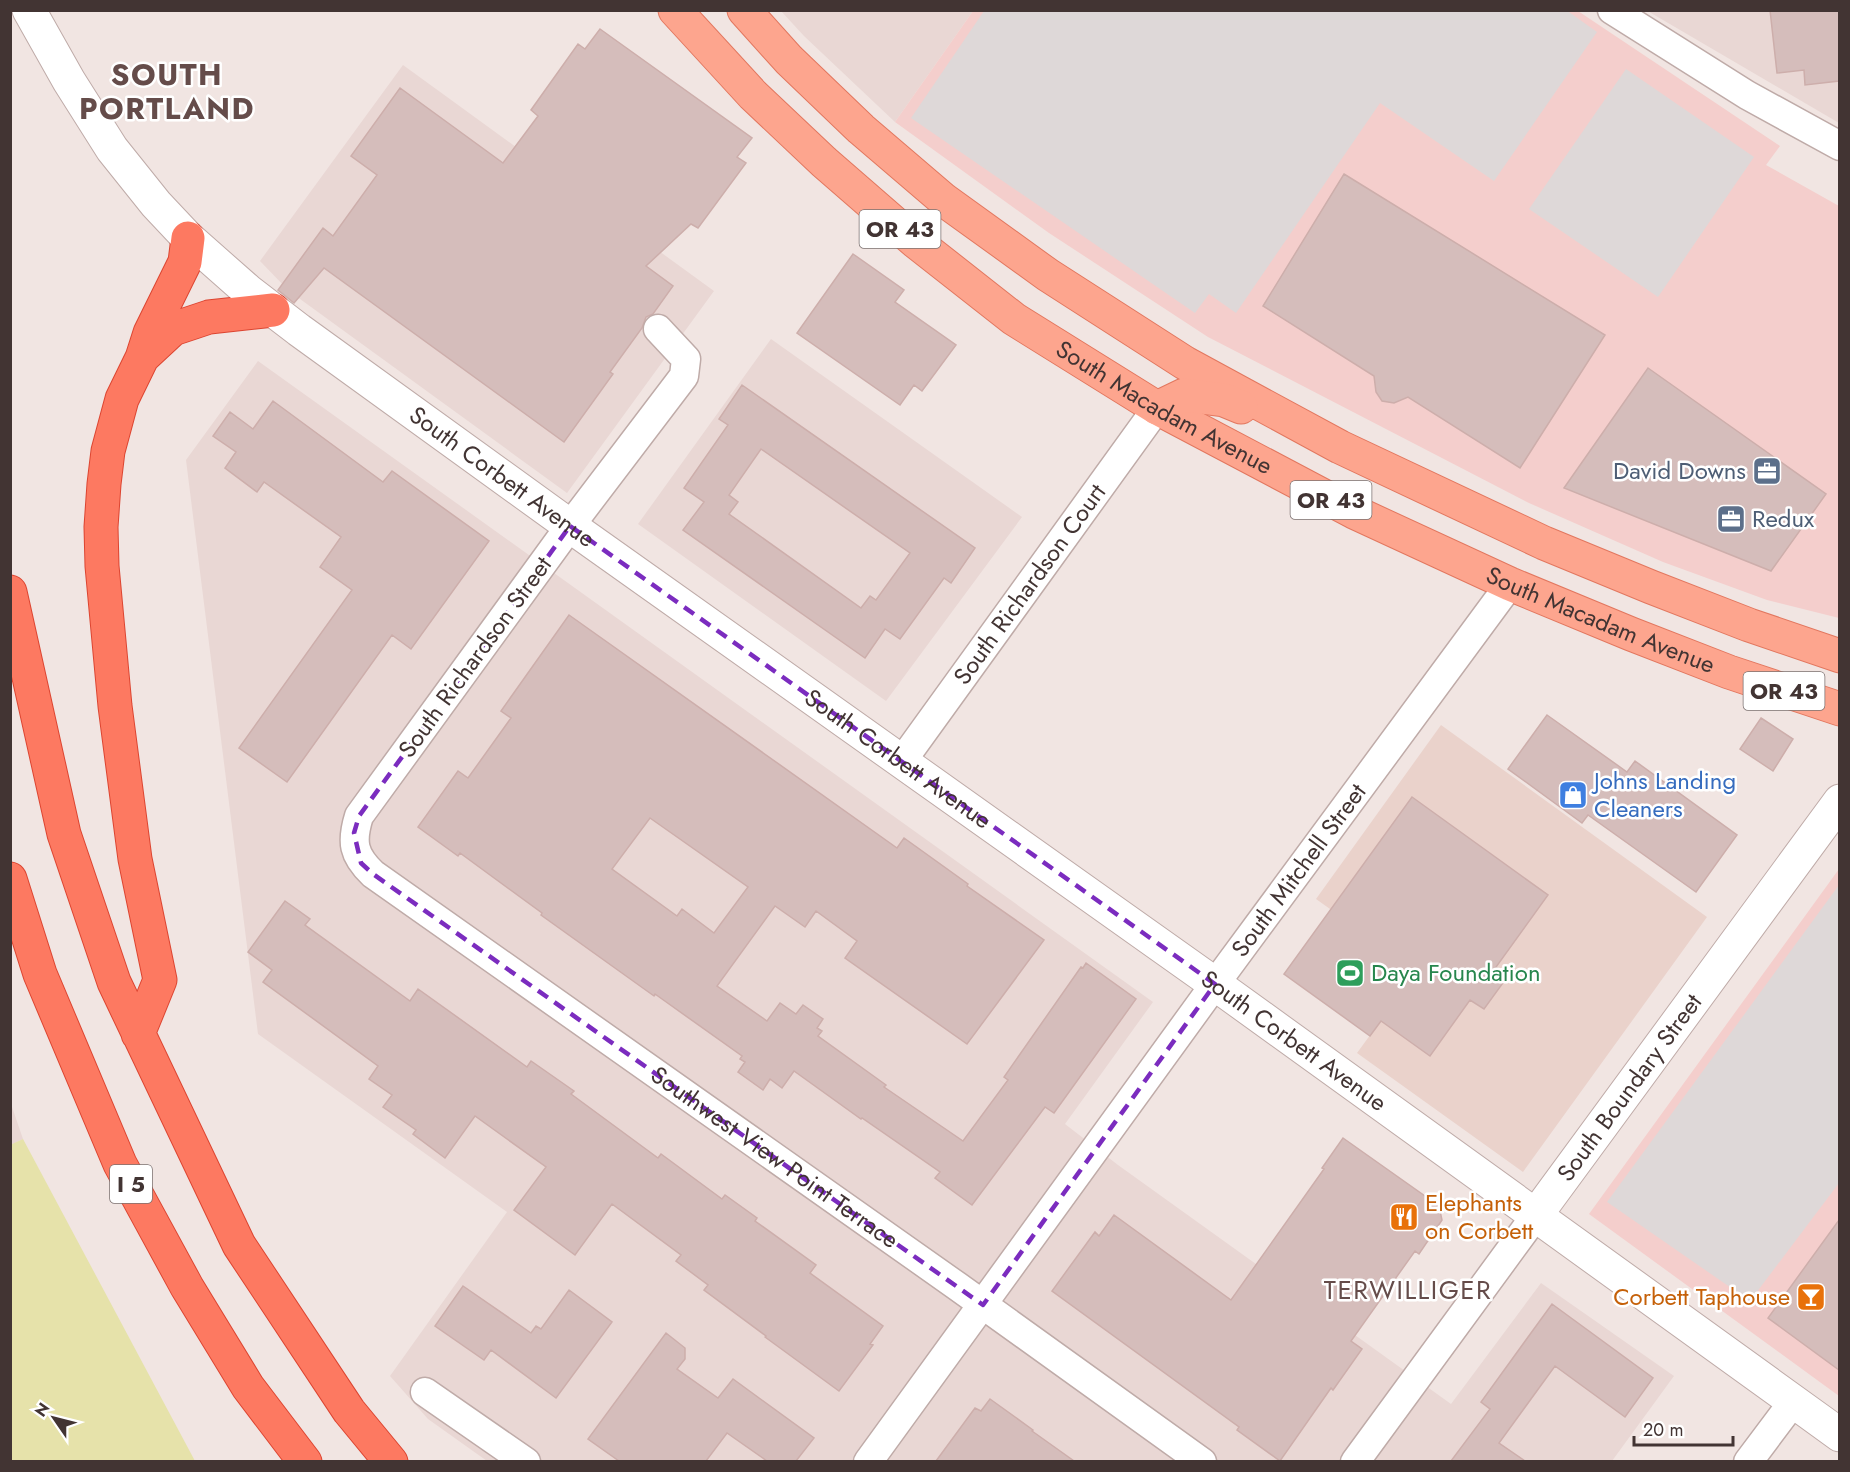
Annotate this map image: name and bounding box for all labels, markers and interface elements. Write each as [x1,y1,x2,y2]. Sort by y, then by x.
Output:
district label: SOUTH PORTLAND [79,53,255,130]
road number: OR 43 [860,210,940,248]
street label: South Macadam Avenue [1049,331,1279,483]
street label: South Corbett Avenue [402,397,603,556]
place label: David Downs [1613,453,1746,488]
office icon: David Downs [1751,455,1783,487]
street label: South Richardson Court [945,476,1114,692]
road number: OR 43 [1290,481,1372,519]
place label: Redux [1752,501,1815,536]
office icon: Redux [1715,503,1747,535]
street label: South Richardson Street [389,549,560,765]
street label: South Macadam Avenue [1480,557,1720,682]
road number: OR 43 [1744,672,1824,710]
street label: South Corbett Avenue [798,680,999,837]
place label: Johns Landing Cleaners [1591,763,1736,826]
street label: South Mitchell Street [1223,776,1374,964]
shop icon: Johns Landing Cleaners [1557,779,1589,811]
place label: Daya Foundation [1371,955,1541,990]
sports icon: Daya Foundation [1334,957,1366,989]
street label: South Corbett Avenue [1194,961,1394,1120]
street label: South Boundary Street [1548,986,1710,1189]
street label: Southwest View Point Terrace [644,1057,906,1257]
road number: I 5 [110,1165,152,1203]
place label: Elephants on Corbett [1425,1185,1533,1248]
restaurant icon: Elephants on Corbett [1388,1201,1420,1233]
district label: TERWILLIGER [1324,1271,1492,1309]
place label: Corbett Taphouse [1613,1279,1790,1314]
bar icon: Corbett Taphouse [1795,1281,1827,1313]
north arrow [24,1388,84,1448]
text: N [29,1398,55,1421]
scale bar [1634,1409,1733,1447]
text: 20 m [1643,1417,1683,1443]

